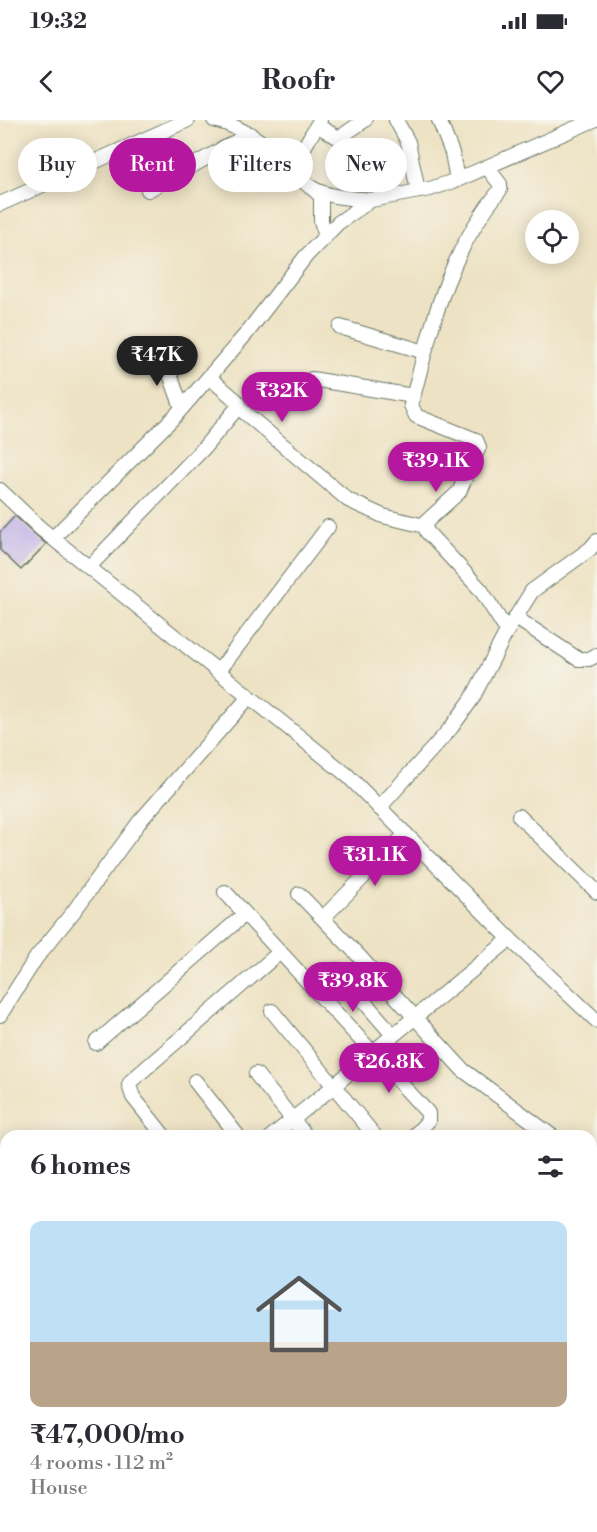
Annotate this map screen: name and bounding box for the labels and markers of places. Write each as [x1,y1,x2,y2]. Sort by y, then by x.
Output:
pin: ₹47K [121,336,193,387]
pin: ₹32K [246,372,318,423]
pin: ₹39.1K [387,442,485,493]
pin: ₹31.1K [326,836,424,887]
pin: ₹39.8K [304,962,402,1013]
pin: ₹26.8K [340,1043,438,1094]

